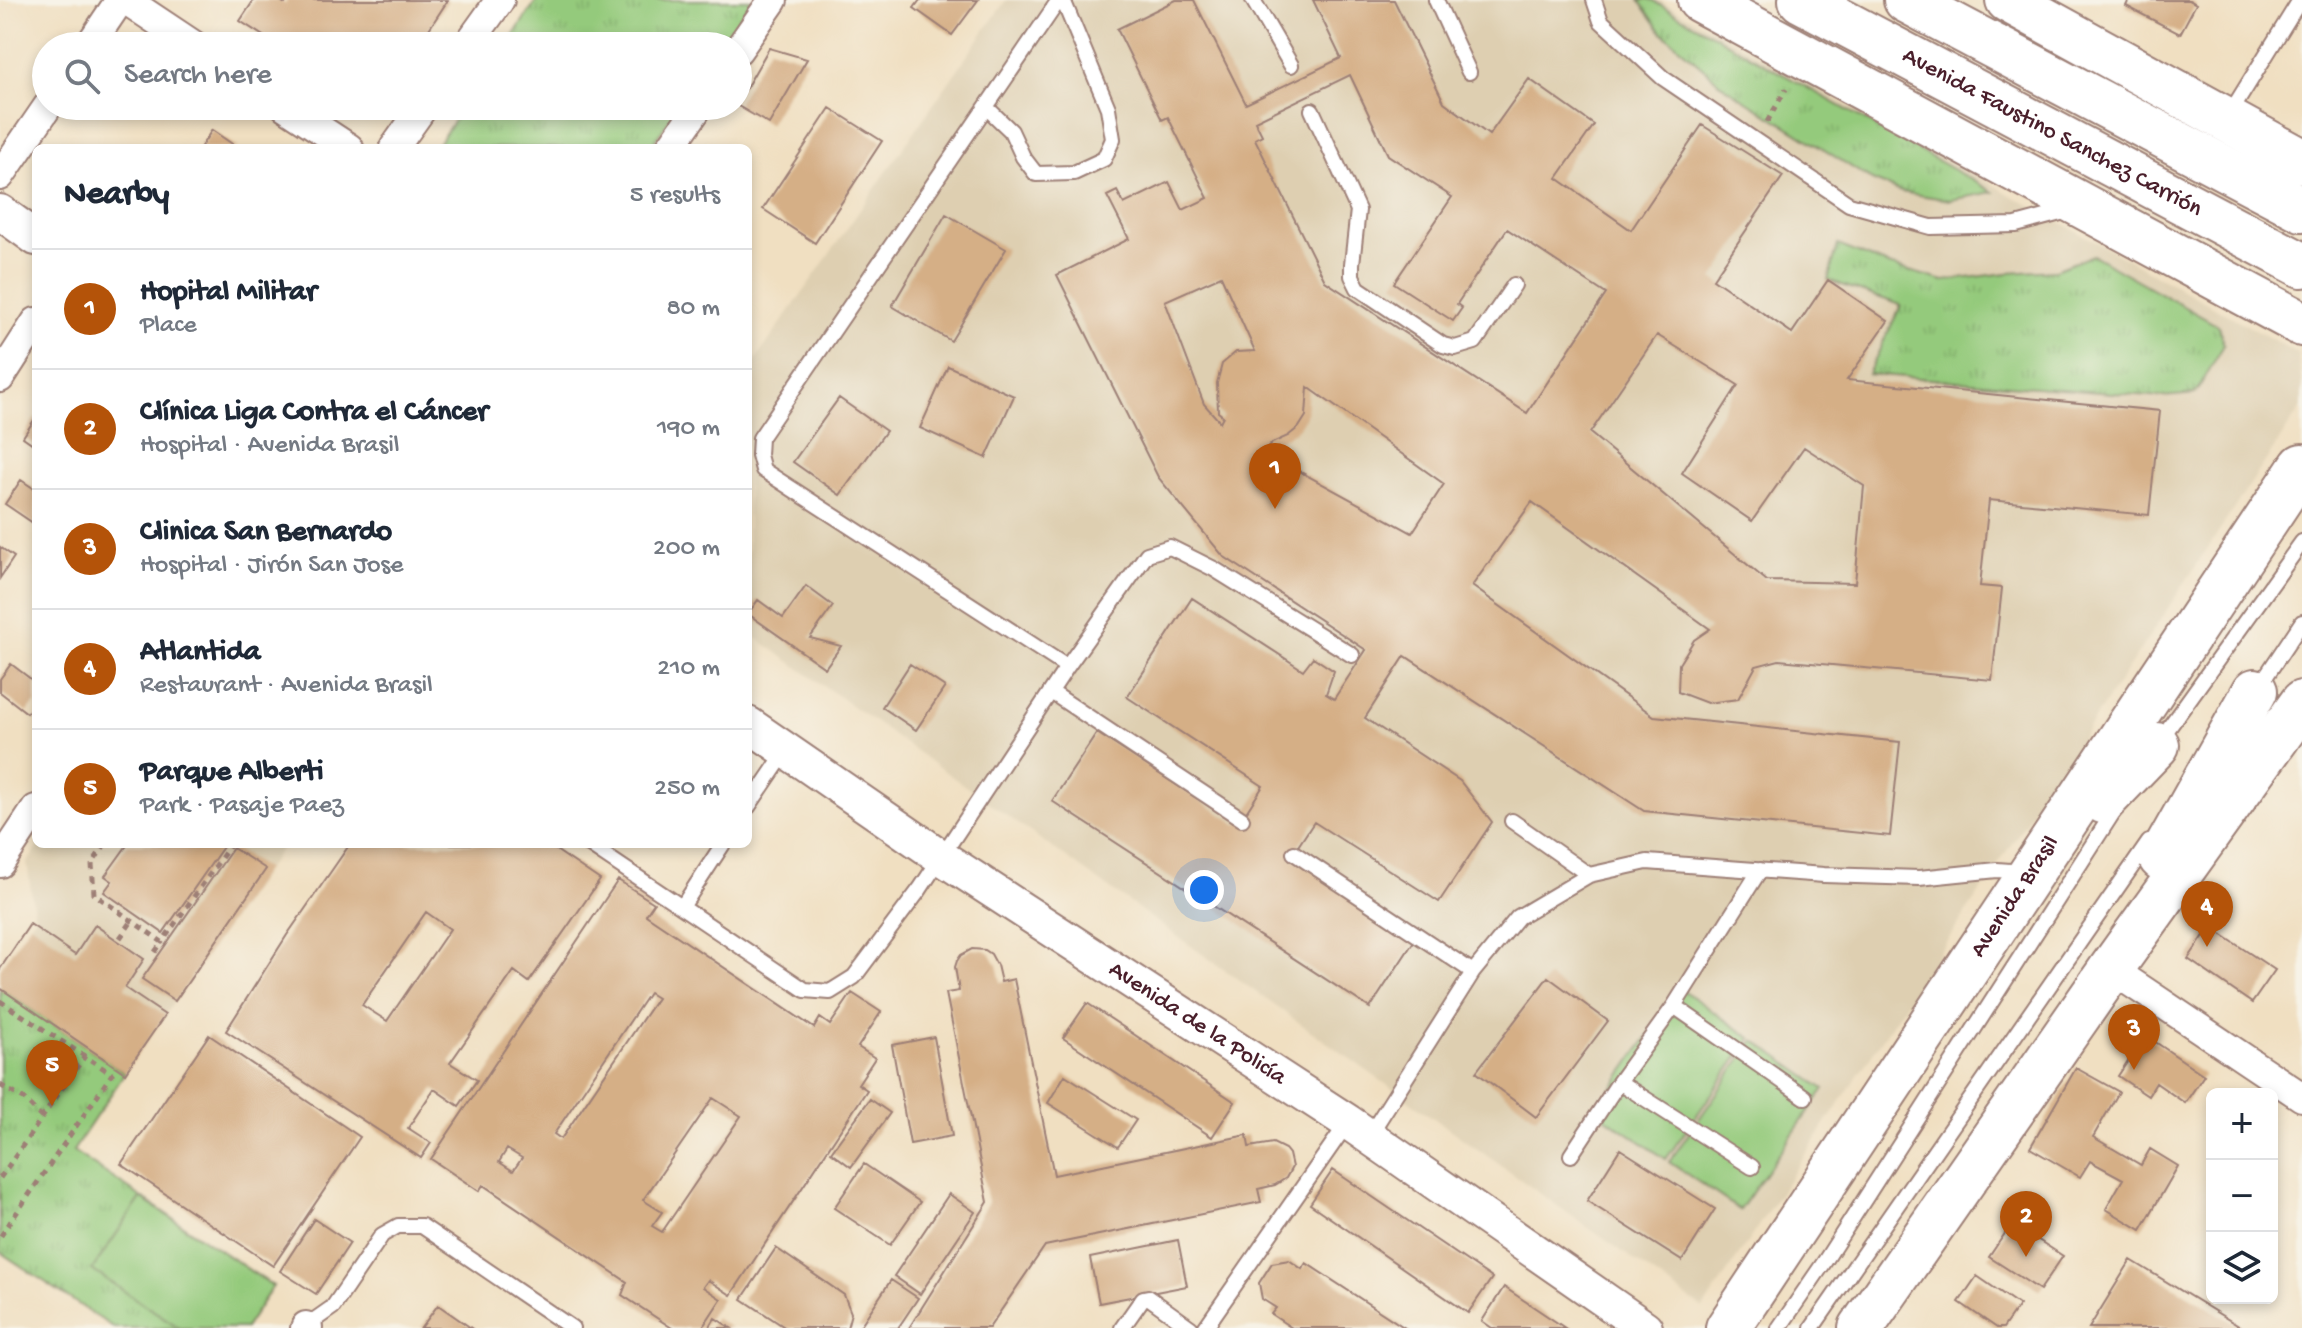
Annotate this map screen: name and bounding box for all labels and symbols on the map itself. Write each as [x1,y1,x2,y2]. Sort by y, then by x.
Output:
street label: Avenida Faustino Sanchez Carrión [1897,42,2207,224]
pin: 1 [1249,443,1301,509]
street label: Avenida Brasil [1964,830,2066,963]
your location [1184,870,1224,910]
pin: 4 [2181,881,2233,947]
street label: Avenida de la Policía [1103,955,1292,1093]
pin: 3 [2108,1004,2160,1070]
pin: 5 [26,1040,78,1106]
pin: 2 [2000,1191,2052,1257]

